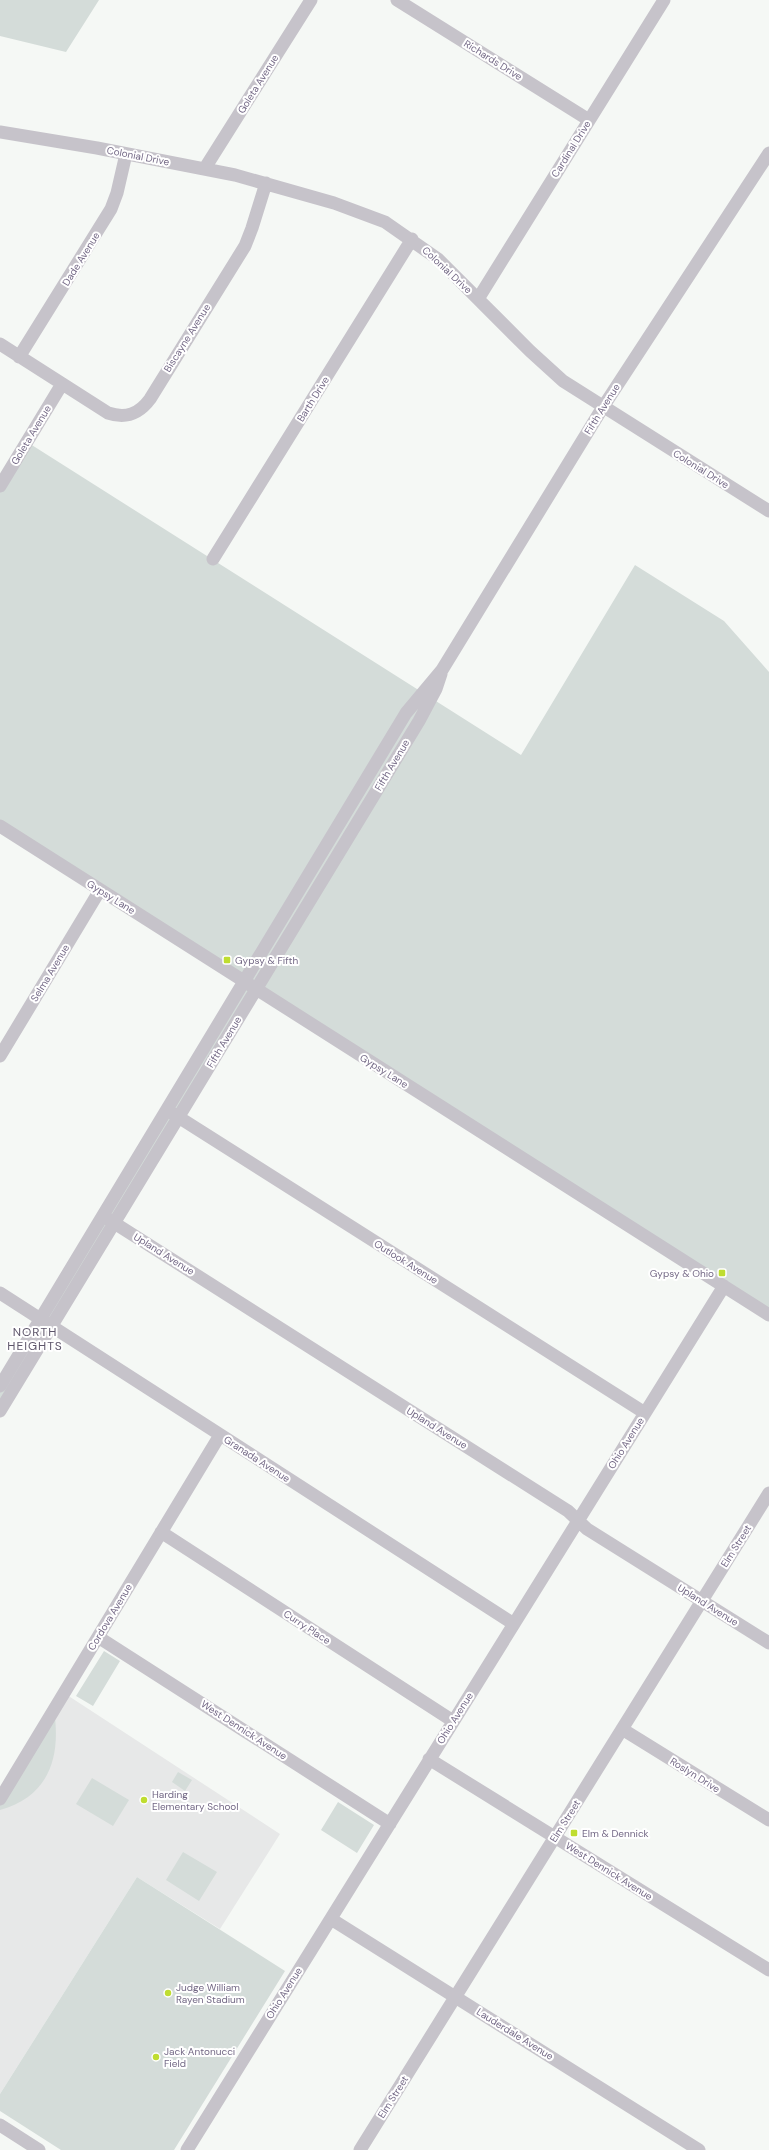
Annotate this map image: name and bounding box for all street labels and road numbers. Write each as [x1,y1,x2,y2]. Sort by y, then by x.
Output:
street label: Richards Drive [461,37,525,83]
street label: Goleta Avenue [235,52,282,116]
street label: Cardinal Drive [548,118,594,180]
street label: Colonial Drive [106,144,171,168]
street label: Dade Avenue [59,229,103,288]
street label: Colonial Drive [419,244,475,297]
street label: Biscayne Avenue [161,301,213,375]
street label: Barth Drive [294,374,332,424]
street label: Fifth Avenue [581,381,623,437]
street label: Goleta Avenue [8,403,54,467]
street label: Colonial Drive [671,447,732,491]
street label: Fifth Avenue [372,737,413,793]
street label: Gypsy Lane [84,877,138,917]
street label: Selma Avenue [28,942,72,1004]
street label: Fifth Avenue [204,1014,245,1070]
street label: Gypsy Lane [357,1051,411,1091]
street label: Upland Avenue [131,1230,197,1278]
street label: Outlook Avenue [372,1237,441,1287]
street label: Upland Avenue [404,1404,470,1452]
street label: Ohio Avenue [605,1414,647,1471]
street label: Granada Avenue [221,1433,293,1485]
street label: Elm Street [718,1522,754,1570]
street label: Cordova Avenue [85,1581,135,1653]
street label: Upland Avenue [675,1581,741,1629]
street label: Curry Place [281,1607,333,1647]
street label: Ohio Avenue [434,1689,476,1746]
street label: West Dennick Avenue [198,1697,290,1763]
street label: Roslyn Drive [668,1755,723,1796]
street label: Elm Street [547,1797,583,1845]
street label: West Dennick Avenue [563,1839,655,1903]
street label: Ohio Avenue [263,1964,305,2021]
street label: Lauderdale Avenue [474,2005,556,2063]
street label: Elm Street [375,2073,411,2121]

